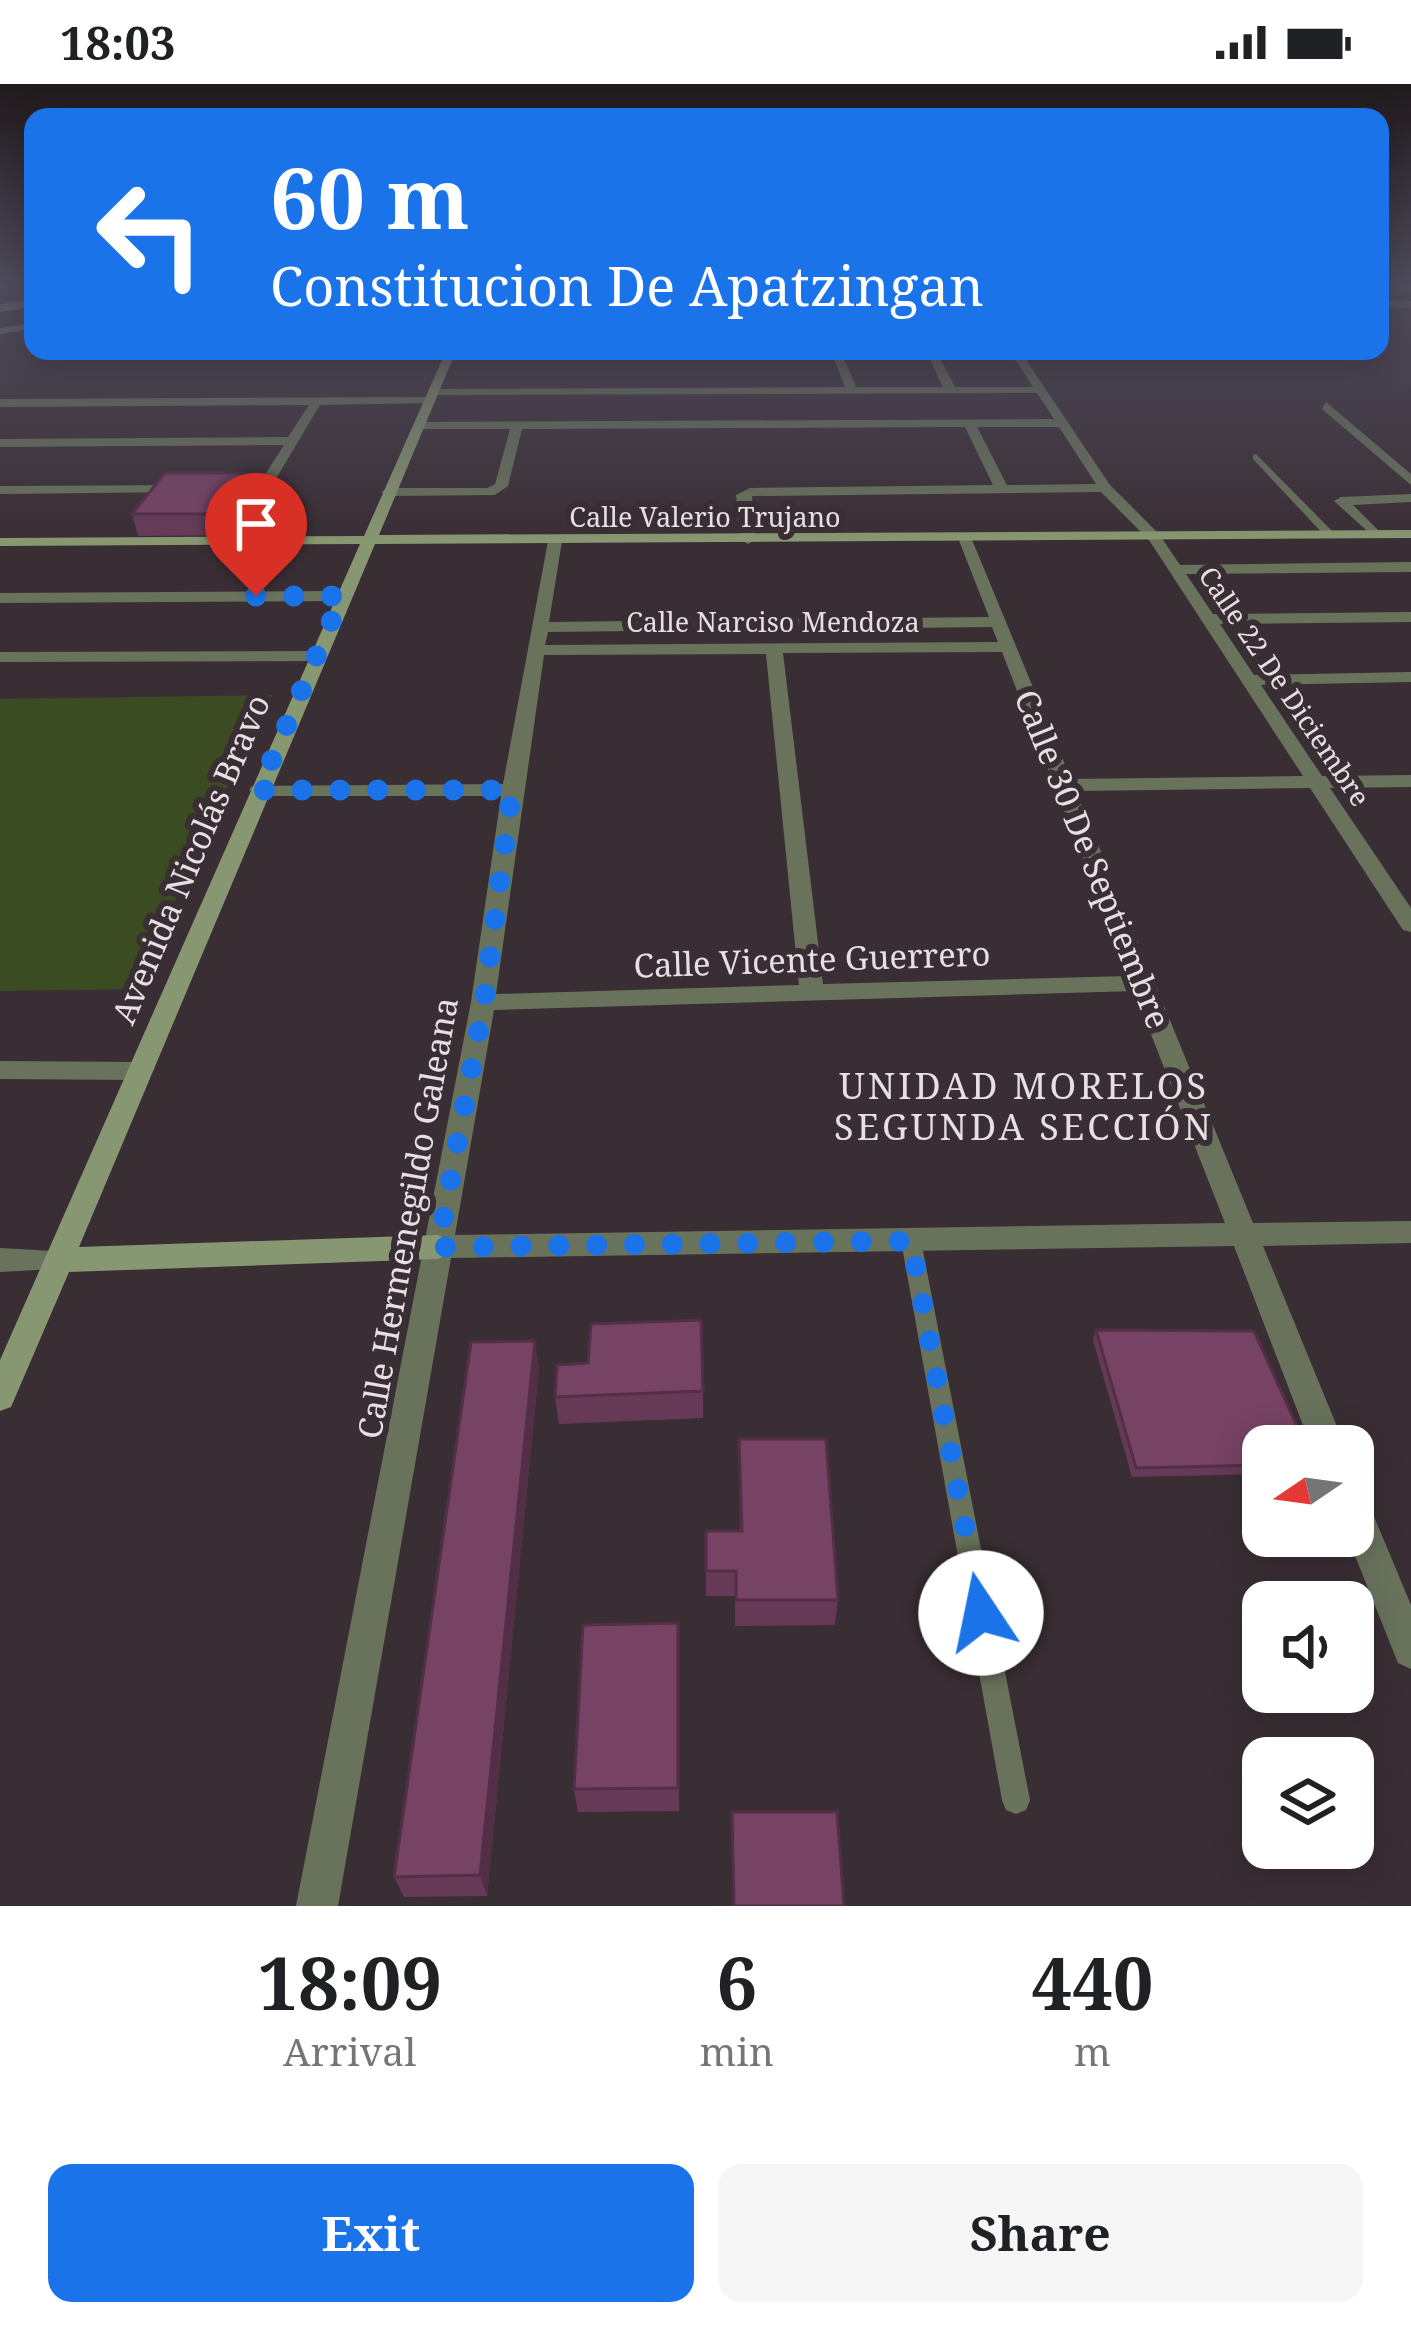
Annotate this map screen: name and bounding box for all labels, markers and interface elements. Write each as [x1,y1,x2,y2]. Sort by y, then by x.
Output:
text: 18:03 [60,12,175,73]
text: 60 m [270,139,470,254]
icon: left [72,156,228,312]
text: Constitucion De Apatzingan [270,248,984,322]
pin [205,473,307,596]
icon: arrive [223,491,289,557]
street label: Calle Valerio Trujano [569,498,841,535]
street label: Calle 22 De Diciembre [1191,559,1379,813]
street label: Calle Narciso Mendoza [626,603,920,640]
street label: Calle 30 De Septiembre [1004,683,1182,1035]
street label: Avenida Nicolás Bravo [100,687,280,1031]
street label: Calle Vicente Guerrero [633,930,991,988]
street label: Calle Hermenegildo Galeana [346,994,468,1442]
district label: UNIDAD MORELOS SEGUNDA SECCIÓN [834,1061,1214,1151]
north arrow [1242,1425,1374,1557]
map controls [1242,1425,1374,1869]
position arrow [918,1550,1044,1676]
button: sound [1242,1581,1374,1713]
button: layers [1242,1737,1374,1869]
text: 18:09 [257,1933,442,2031]
text: 6 [716,1933,757,2031]
text: 440 [1031,1933,1154,2031]
text: Arrival [283,2024,416,2077]
text: min [700,2024,774,2077]
text: m [1074,2024,1111,2077]
button: Exit [48,2164,694,2302]
button: Share [718,2164,1363,2302]

